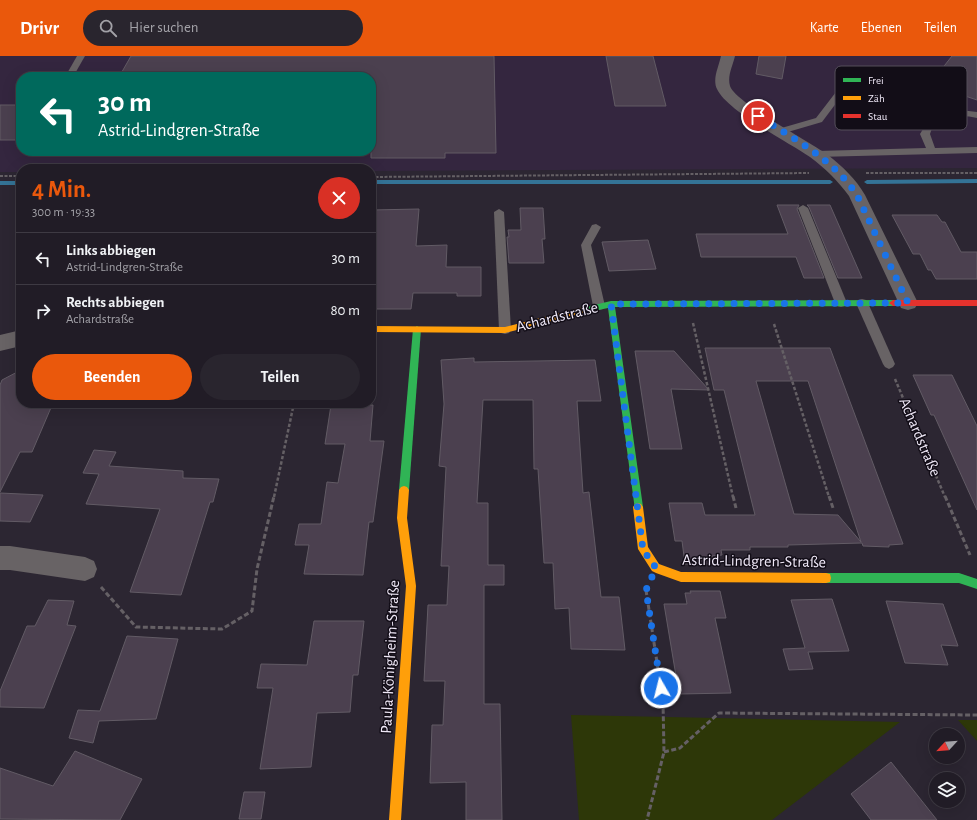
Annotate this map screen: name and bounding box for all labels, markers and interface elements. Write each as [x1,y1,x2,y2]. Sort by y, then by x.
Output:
search box [83,10,363,46]
icon: search [97,17,119,39]
text: Drivr [20,19,59,38]
text: Hier suchen [129,20,199,35]
text: Karte [810,21,839,35]
text: Ebenen [861,21,902,35]
text: Teilen [924,21,957,35]
legend [835,66,967,130]
text: Frei [868,75,884,86]
icon: left [32,88,84,140]
text: 30 m [98,89,151,117]
text: Zäh [868,93,885,104]
pin [741,99,775,133]
icon: arrive [747,105,769,127]
text: Stau [868,111,888,122]
text: Astrid-Lindgren-Straße [98,122,260,140]
button: close [318,177,360,219]
text: 4 Min. [32,178,91,202]
text: 300 m · 19:33 [32,206,95,219]
text: Links abbiegen [66,243,156,258]
icon: left [32,248,54,270]
text: 30 m [331,251,360,266]
text: Astrid-Lindgren-Straße [66,261,183,274]
text: Rechts abbiegen [66,295,164,310]
street label: Achardstraße [514,299,600,335]
icon: right [32,300,54,322]
text: 80 m [330,303,360,318]
text: Achardstraße [66,313,134,326]
button: Beenden [32,354,192,400]
button: Teilen [200,354,360,400]
street label: Achardstraße [896,395,944,479]
street label: Astrid-Lindgren-Straße [682,552,826,570]
street label: Paula-Königheim-Straße [378,580,402,734]
position arrow [640,667,682,709]
north arrow [929,728,965,764]
map controls [929,728,965,808]
button: layers [929,772,965,808]

